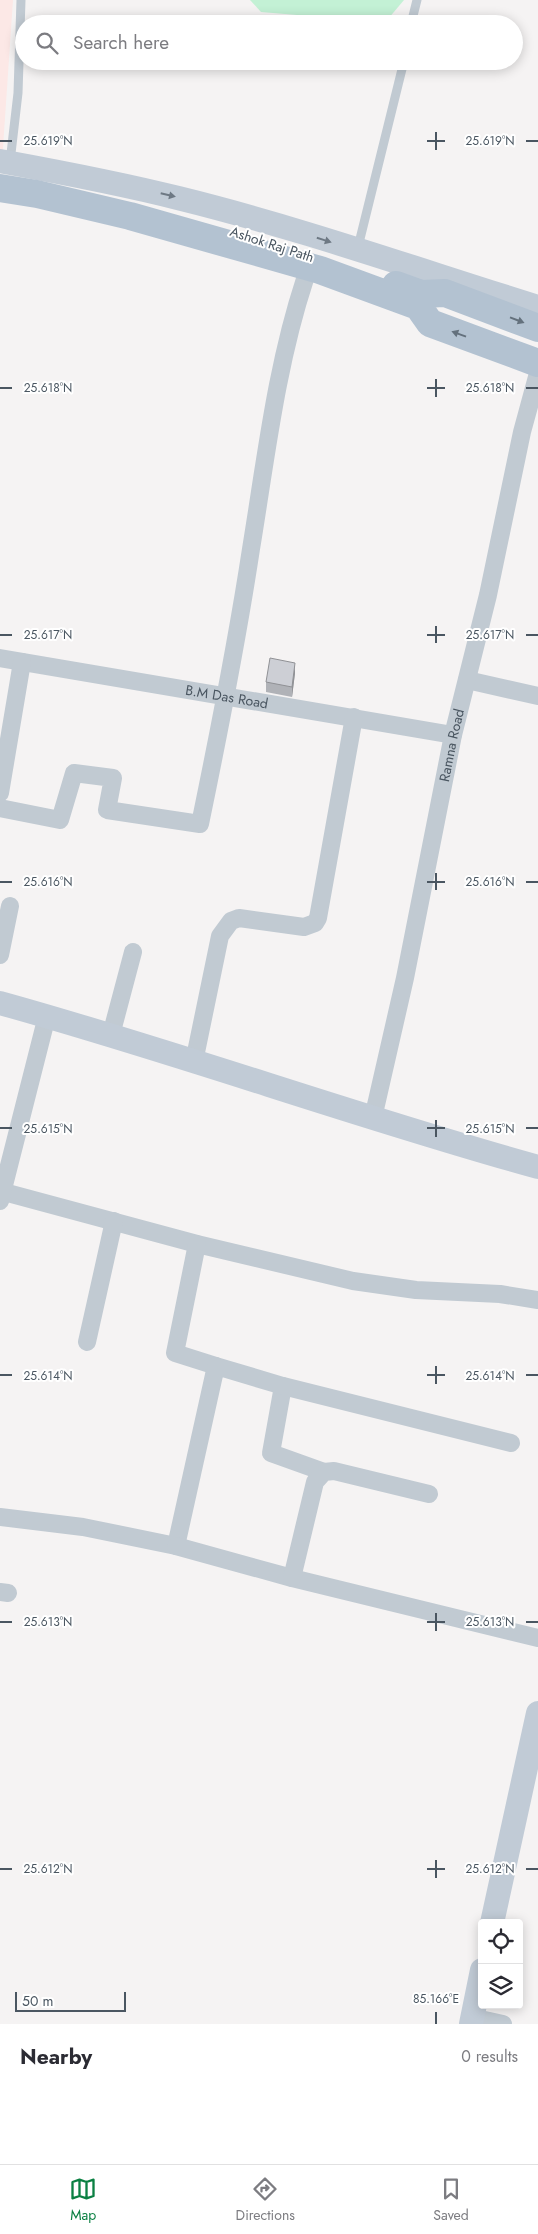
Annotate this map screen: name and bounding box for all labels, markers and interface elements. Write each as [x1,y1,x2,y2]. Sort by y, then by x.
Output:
search box [15,15,523,70]
icon: search [33,29,61,57]
text: Search here [73,29,169,56]
text: 25.619°N [23,132,73,150]
text: 25.619°N [465,132,515,150]
one-way arrow [160,191,175,199]
street label: Ashok Raj Path [227,221,317,267]
one-way arrow [316,237,331,245]
one-way arrow [510,316,525,324]
one-way arrow [451,330,466,338]
text: 25.618°N [24,379,72,397]
text: 25.618°N [466,379,514,397]
text: 25.617°N [24,626,72,644]
text: 25.617°N [466,626,514,644]
street label: B.M Das Road [184,680,270,713]
street label: Ramna Road [434,707,469,783]
text: 25.616°N [23,873,73,891]
text: 25.616°N [465,873,515,891]
text: 25.615°N [24,1120,72,1138]
text: 25.615°N [466,1120,514,1138]
text: 25.614°N [23,1367,73,1385]
text: 25.614°N [465,1367,515,1385]
text: 25.613°N [24,1613,72,1631]
text: 25.613°N [466,1613,514,1631]
text: 25.612°N [24,1860,72,1878]
text: 25.612°N [466,1860,514,1878]
map controls [478,1919,523,2009]
button: locate [478,1919,523,1964]
button: layers [478,1964,523,2009]
scale bar [15,1989,126,2012]
text: 85.166°E [413,1990,459,2008]
text: 50 m [22,1991,53,2011]
text: Nearby [20,2042,92,2072]
text: 0 results [461,2045,518,2068]
tab: Map [69,2175,97,2225]
tab: Directions [236,2175,295,2225]
tab: Saved [433,2175,469,2225]

